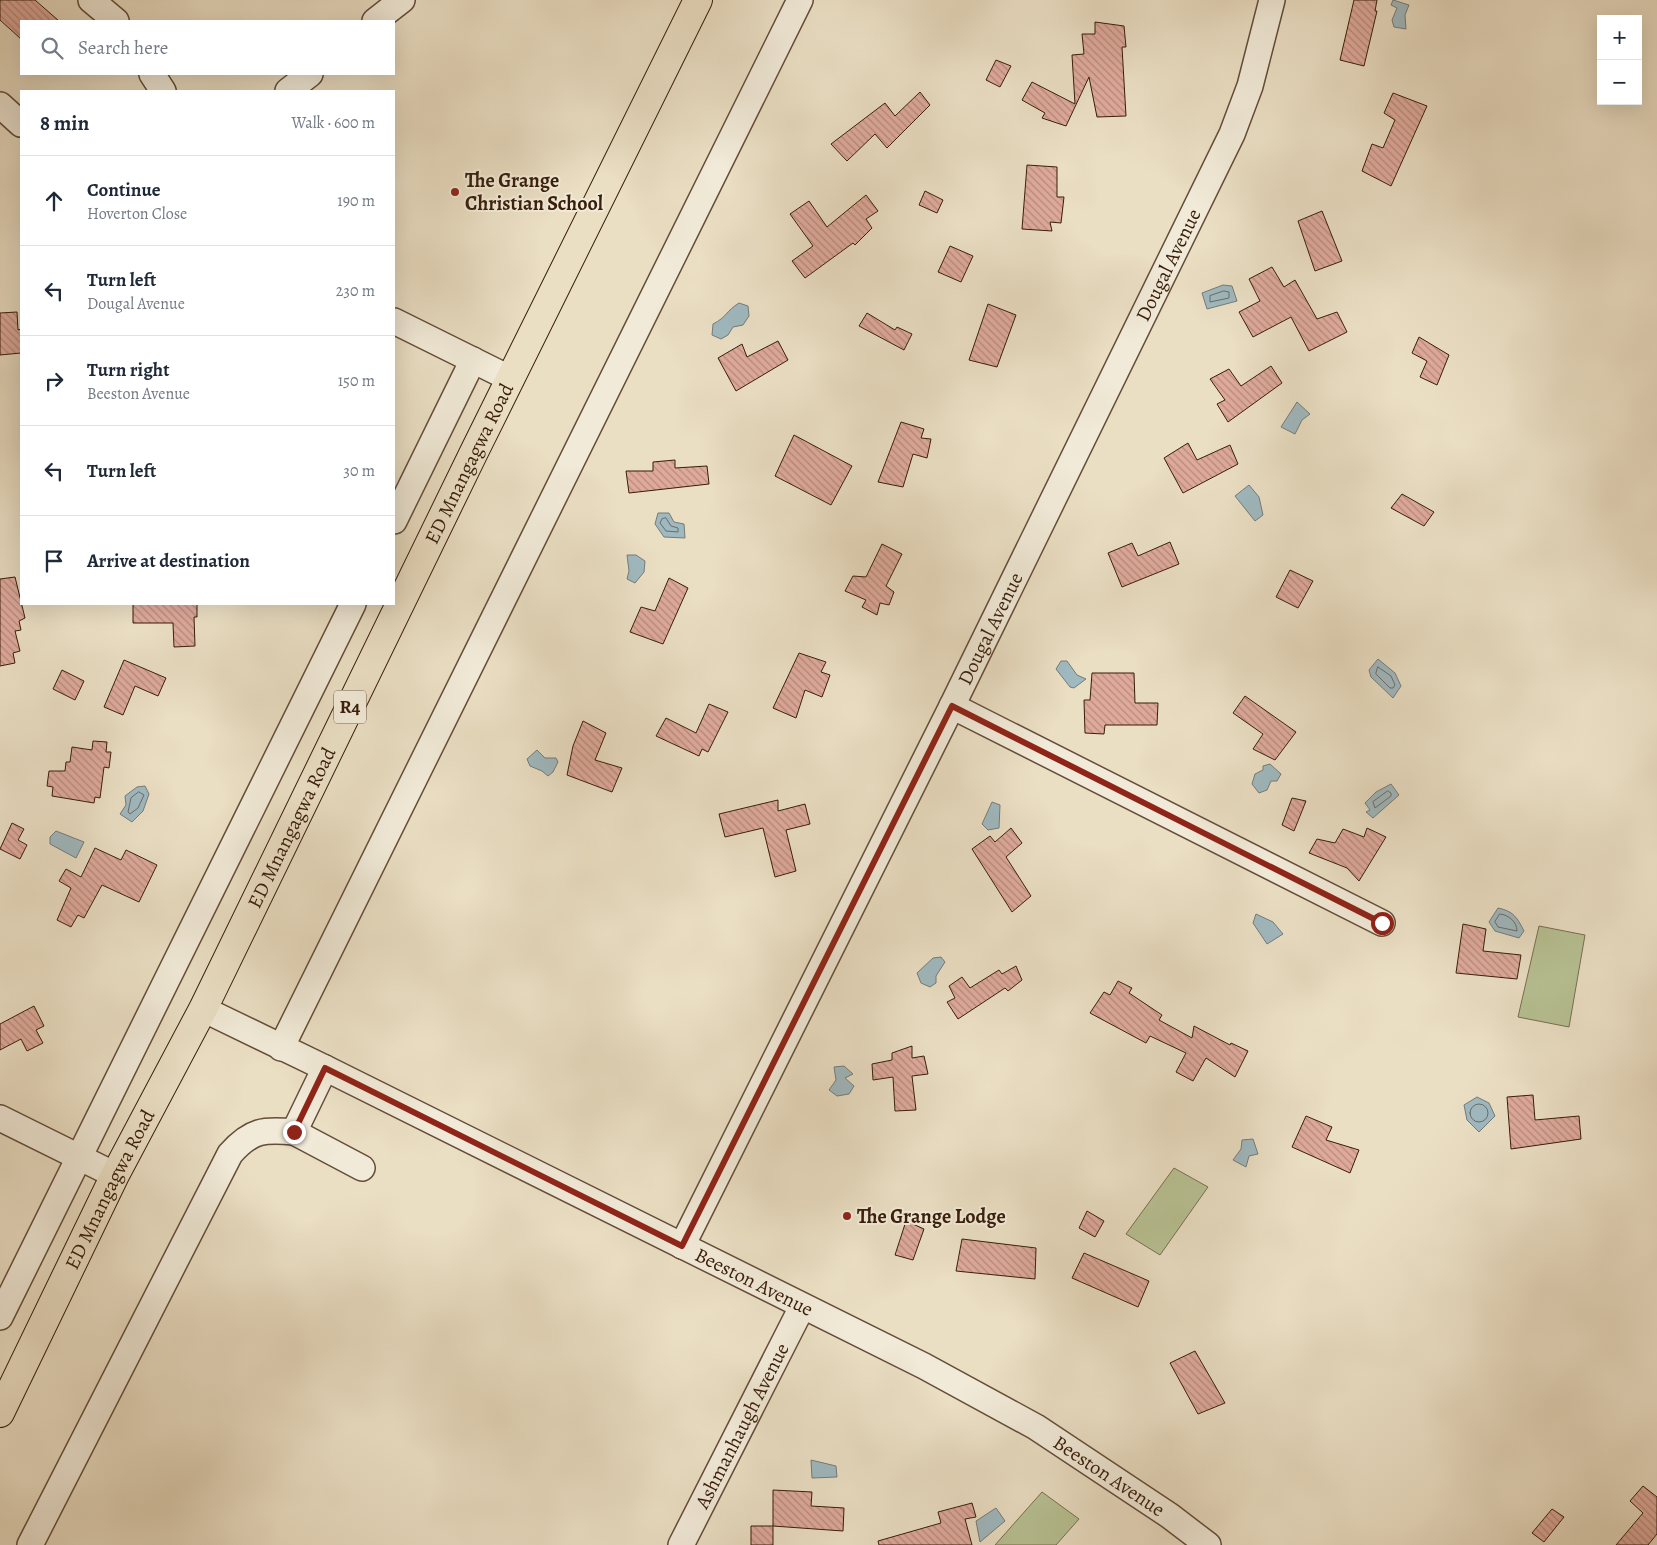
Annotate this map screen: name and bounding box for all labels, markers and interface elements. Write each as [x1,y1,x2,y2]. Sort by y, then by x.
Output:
map controls [1597,15,1642,105]
button: + [1597,15,1642,60]
search box [20,20,395,75]
icon: search [38,34,66,62]
text: Search here [78,35,168,61]
button: − [1597,60,1642,105]
text: 8 min [40,109,89,137]
text: Walk · 600 m [292,112,375,134]
place label: The Grange Christian School [465,167,604,217]
text: Continue [87,177,161,203]
marker: The Grange Christian School [449,186,461,198]
icon: ahead [40,187,68,215]
text: 190 m [337,190,375,212]
text: Hoverton Close [87,203,187,225]
street label: Dougal Avenue [1129,204,1207,326]
text: Turn left [87,267,156,293]
icon: left [40,277,68,305]
text: 230 m [336,280,375,302]
text: Dougal Avenue [87,293,185,315]
text: Turn right [87,357,169,383]
icon: right [40,367,68,395]
text: 150 m [338,370,375,392]
street label: ED Mnangagwa Road [418,378,520,548]
text: Beeston Avenue [87,383,190,405]
icon: left [40,457,68,485]
text: Turn left [87,458,156,484]
text: 30 m [343,460,375,482]
icon: arrive [40,547,68,575]
text: Arrive at destination [87,548,250,574]
street label: Dougal Avenue [951,568,1029,689]
road number: R4 [334,690,366,724]
street label: ED Mnangagwa Road [241,742,342,912]
route start [1371,912,1394,935]
street label: ED Mnangagwa Road [58,1104,161,1274]
route end [283,1121,306,1144]
place label: The Grange Lodge [857,1203,1006,1230]
marker: The Grange Lodge [841,1210,853,1222]
street label: Beeston Avenue [691,1241,818,1322]
street label: Ashmanhaugh Avenue [688,1338,795,1514]
street label: Beeston Avenue [1048,1429,1170,1523]

